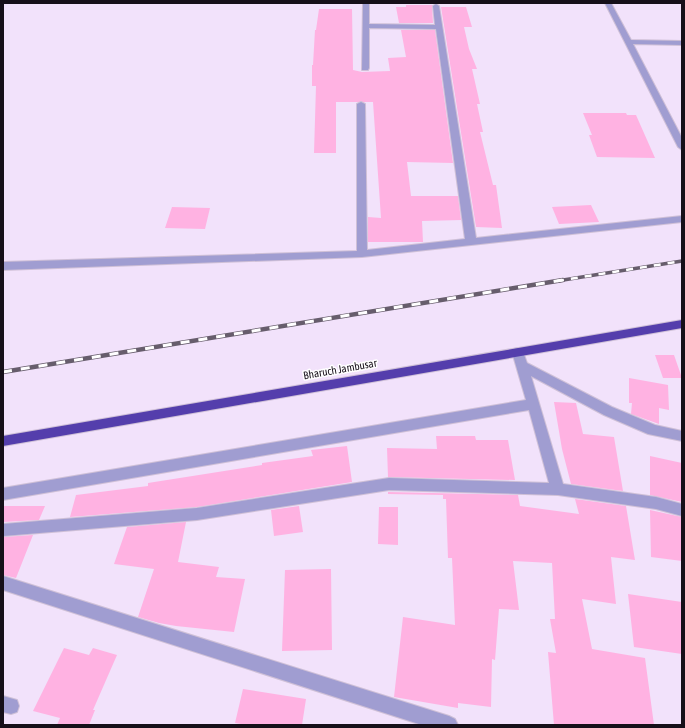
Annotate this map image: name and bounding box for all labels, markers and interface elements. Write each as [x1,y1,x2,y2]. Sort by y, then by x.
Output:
street label: Bharuch Jambusar [302,356,378,381]

